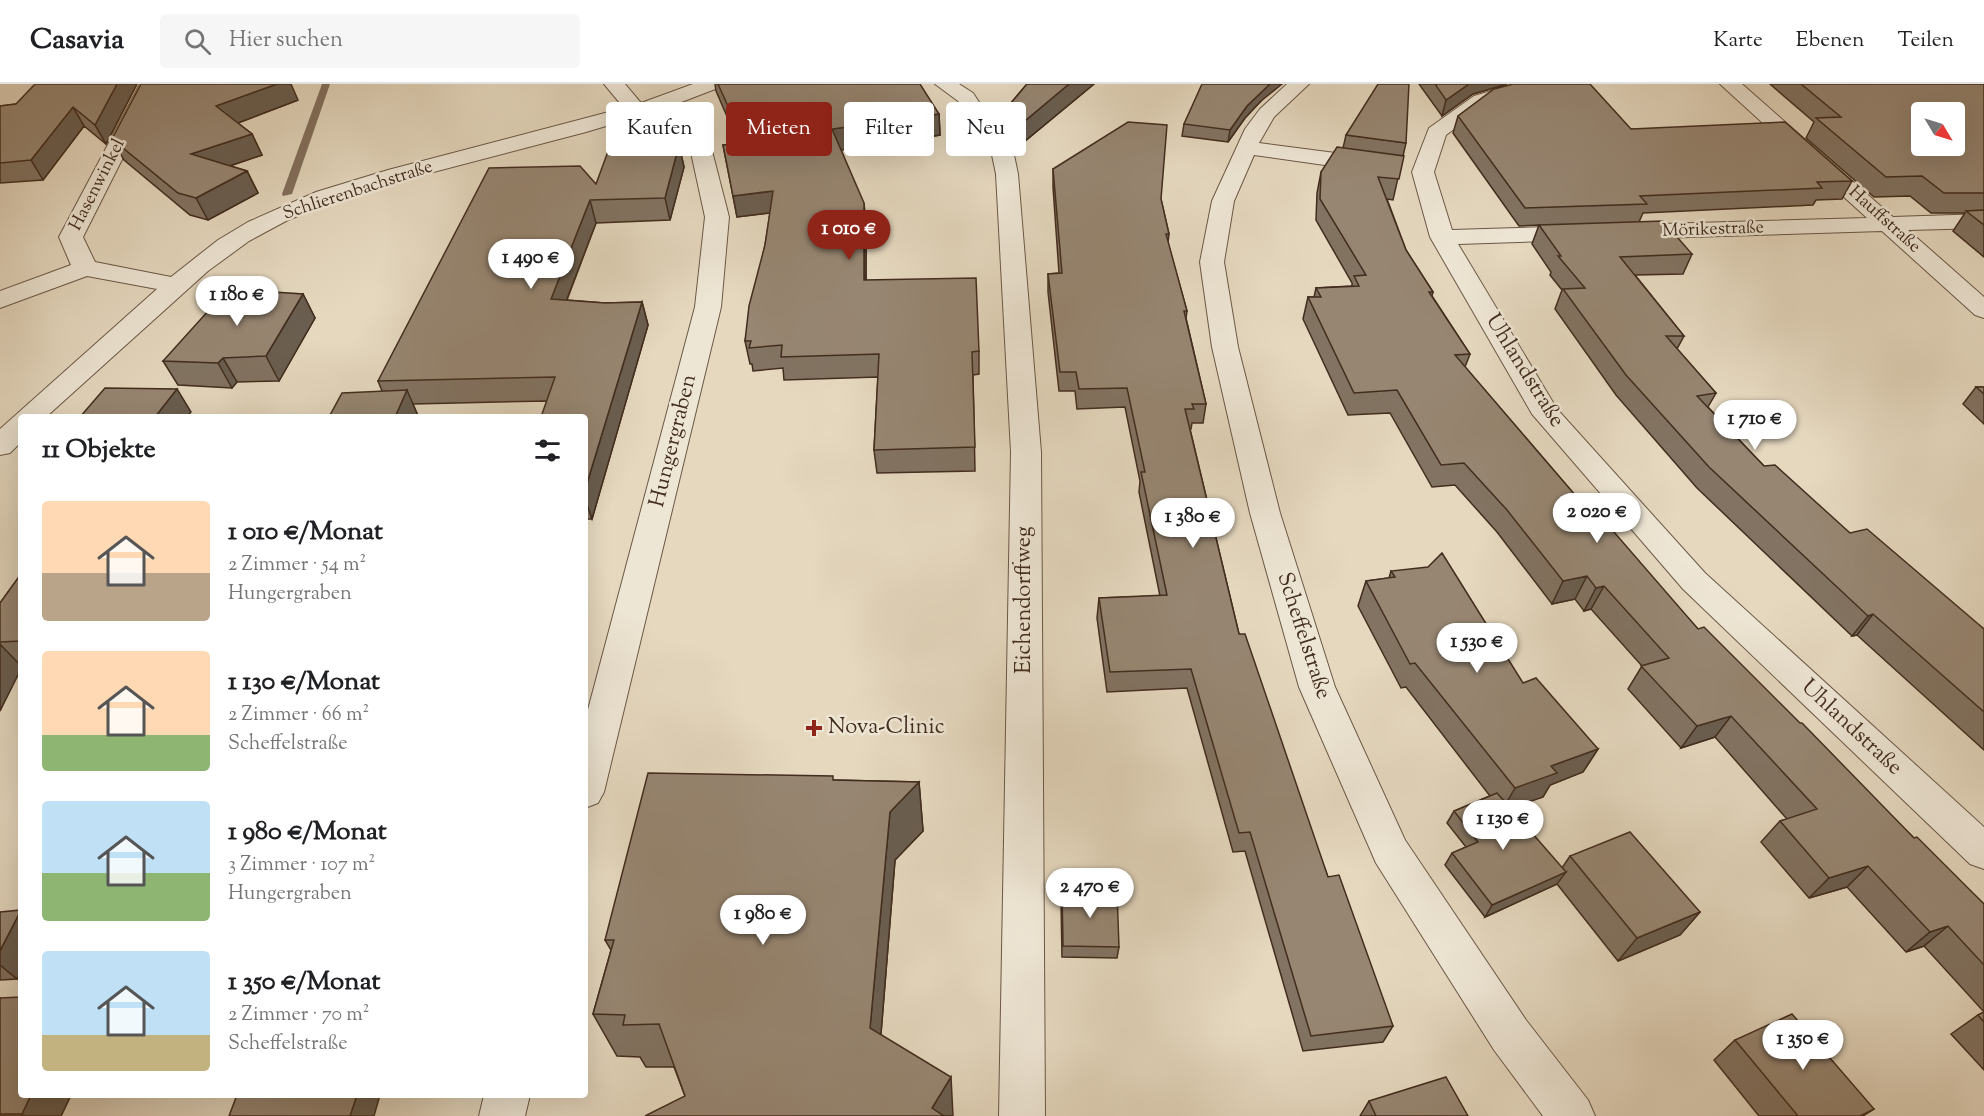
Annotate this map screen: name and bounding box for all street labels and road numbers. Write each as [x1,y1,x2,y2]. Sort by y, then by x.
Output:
street label: Hasenwinkel [64,134,132,236]
street label: Schlierenbachstraße [280,155,436,227]
street label: Hauffstraße [1842,180,1926,260]
street label: Mörikestraße [1662,215,1764,245]
street label: Uhlandstraße [1476,308,1572,434]
street label: Hungergraben [642,371,706,511]
street label: Eichendorffweg [1009,526,1041,674]
street label: Scheffelstraße [1267,569,1339,703]
street label: Uhlandstraße [1793,672,1909,784]

